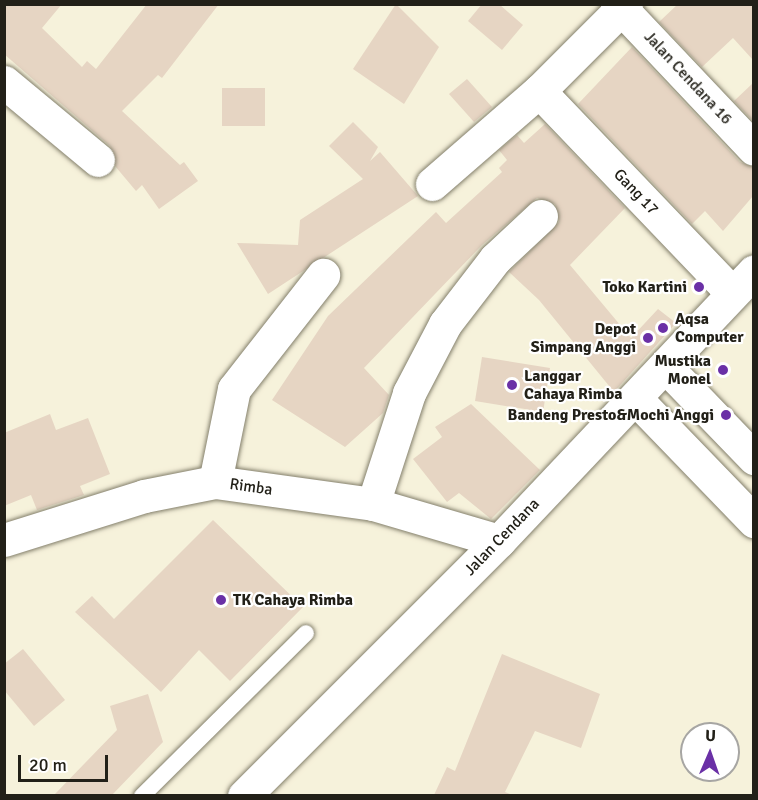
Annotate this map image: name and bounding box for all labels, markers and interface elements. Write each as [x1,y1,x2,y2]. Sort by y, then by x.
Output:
street label: Jalan Cendana 16 [640,27,736,129]
street label: Gang 17 [610,165,662,219]
place label: Toko Kartini [603,277,687,297]
marker: Toko Kartini [692,280,706,294]
place label: Aqsa Computer [675,309,744,347]
place label: Depot Simpang Anggi [531,319,636,357]
marker: Aqsa Computer [656,321,670,335]
marker: Depot Simpang Anggi [641,331,655,345]
place label: Mustika Monel [654,351,711,389]
marker: Mustika Monel [716,363,730,377]
place label: Langgar Cahaya Rimba [524,366,622,404]
marker: Langgar Cahaya Rimba [505,378,519,392]
place label: Bandeng Presto&Mochi Anggi [508,405,714,425]
marker: Bandeng Presto&Mochi Anggi [719,408,733,422]
street label: Rimba [228,474,274,500]
street label: Jalan Cendana [460,494,544,580]
place label: TK Cahaya Rimba [233,590,353,610]
marker: TK Cahaya Rimba [214,593,228,607]
north arrow [680,722,740,782]
text: U [705,726,716,746]
scale bar [21,743,111,781]
text: 20 m [29,754,67,776]

